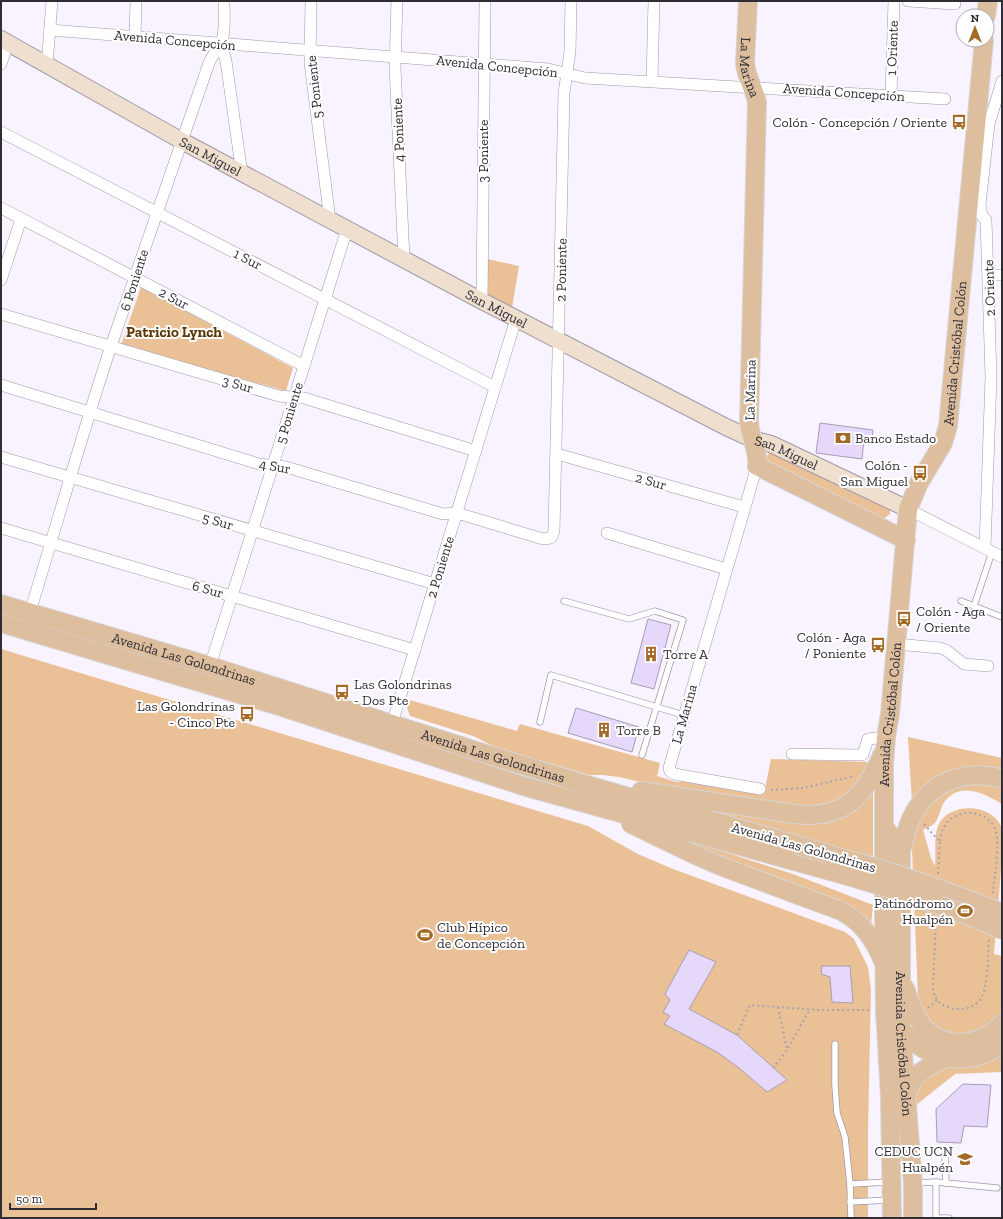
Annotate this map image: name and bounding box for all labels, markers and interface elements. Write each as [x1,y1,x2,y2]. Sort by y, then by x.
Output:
north arrow [955,8,995,48]
text: N [971,12,980,25]
street label: 1 Oriente [883,20,902,76]
street label: Avenida Concepción [113,27,236,54]
street label: La Marina [736,37,763,100]
street label: Avenida Concepción [435,52,559,81]
street label: 5 Poniente [303,54,326,119]
street label: Avenida Concepción [782,80,905,105]
street label: 4 Poniente [389,97,408,162]
bus stop icon: Colón - Concepción / Oriente [950,113,968,131]
place label: Colón - Concepción / Oriente [773,114,947,131]
street label: 3 Poniente [475,119,492,183]
street label: San Miguel [176,133,244,180]
street label: 2 Poniente [552,238,571,302]
street label: 1 Sur [231,245,265,274]
street label: 6 Poniente [117,247,153,313]
street label: 2 Oriente [980,259,999,317]
street label: Avenida Cristóbal Colón [940,280,970,426]
street label: 2 Sur [156,284,192,313]
street label: San Miguel [462,286,530,332]
district label: Patricio Lynch [126,323,222,341]
street label: La Marina [741,359,760,421]
street label: 3 Sur [221,372,255,397]
street label: 5 Poniente [272,380,307,446]
bank icon: Banco Estado [834,429,852,447]
place label: Banco Estado [855,430,936,447]
street label: San Miguel [753,432,821,474]
street label: 4 Sur [258,455,292,478]
place label: Colón - San Miguel [840,457,908,490]
bus stop icon: Colón - San Miguel [911,464,929,482]
street label: 2 Sur [633,469,668,494]
street label: 5 Sur [200,509,235,534]
street label: 2 Poniente [423,534,458,600]
street label: 6 Sur [190,577,226,602]
place label: Colón - Aga / Oriente [916,603,986,636]
bus stop icon: Colón - Aga / Oriente [895,610,913,628]
street label: Avenida Las Golondrinas [110,629,258,689]
place label: Colón - Aga / Poniente [797,629,866,662]
bus stop icon: Colón - Aga / Poniente [869,636,887,654]
street label: Avenida Cristóbal Colón [876,642,905,787]
building icon: Torre A [642,645,660,663]
place label: Torre A [663,646,709,663]
place label: Las Golondrinas - Dos Pte [354,676,452,709]
street label: La Marina [668,682,701,746]
bus stop icon: Las Golondrinas - Dos Pte [333,683,351,701]
place label: Las Golondrinas - Cinco Pte [137,698,235,731]
bus stop icon: Las Golondrinas - Cinco Pte [238,705,256,723]
building icon: Torre B [595,721,613,739]
place label: Torre B [616,722,661,739]
street label: Avenida Las Golondrinas [419,726,567,787]
street label: Avenida Las Golondrinas [730,819,878,876]
place label: Patinódromo Hualpén [874,895,953,928]
sports icon: Patinódromo Hualpén [956,902,974,920]
place label: Club Hípico de Concepción [437,919,525,952]
sports icon: Club Hípico de Concepción [416,926,434,944]
street label: Avenida Cristóbal Colón [892,971,916,1117]
place label: CEDUC UCN Hualpén [875,1143,953,1176]
school or university icon: CEDUC UCN Hualpén [956,1150,974,1168]
scale bar [10,1185,96,1211]
text: 50 m [16,1192,43,1206]

